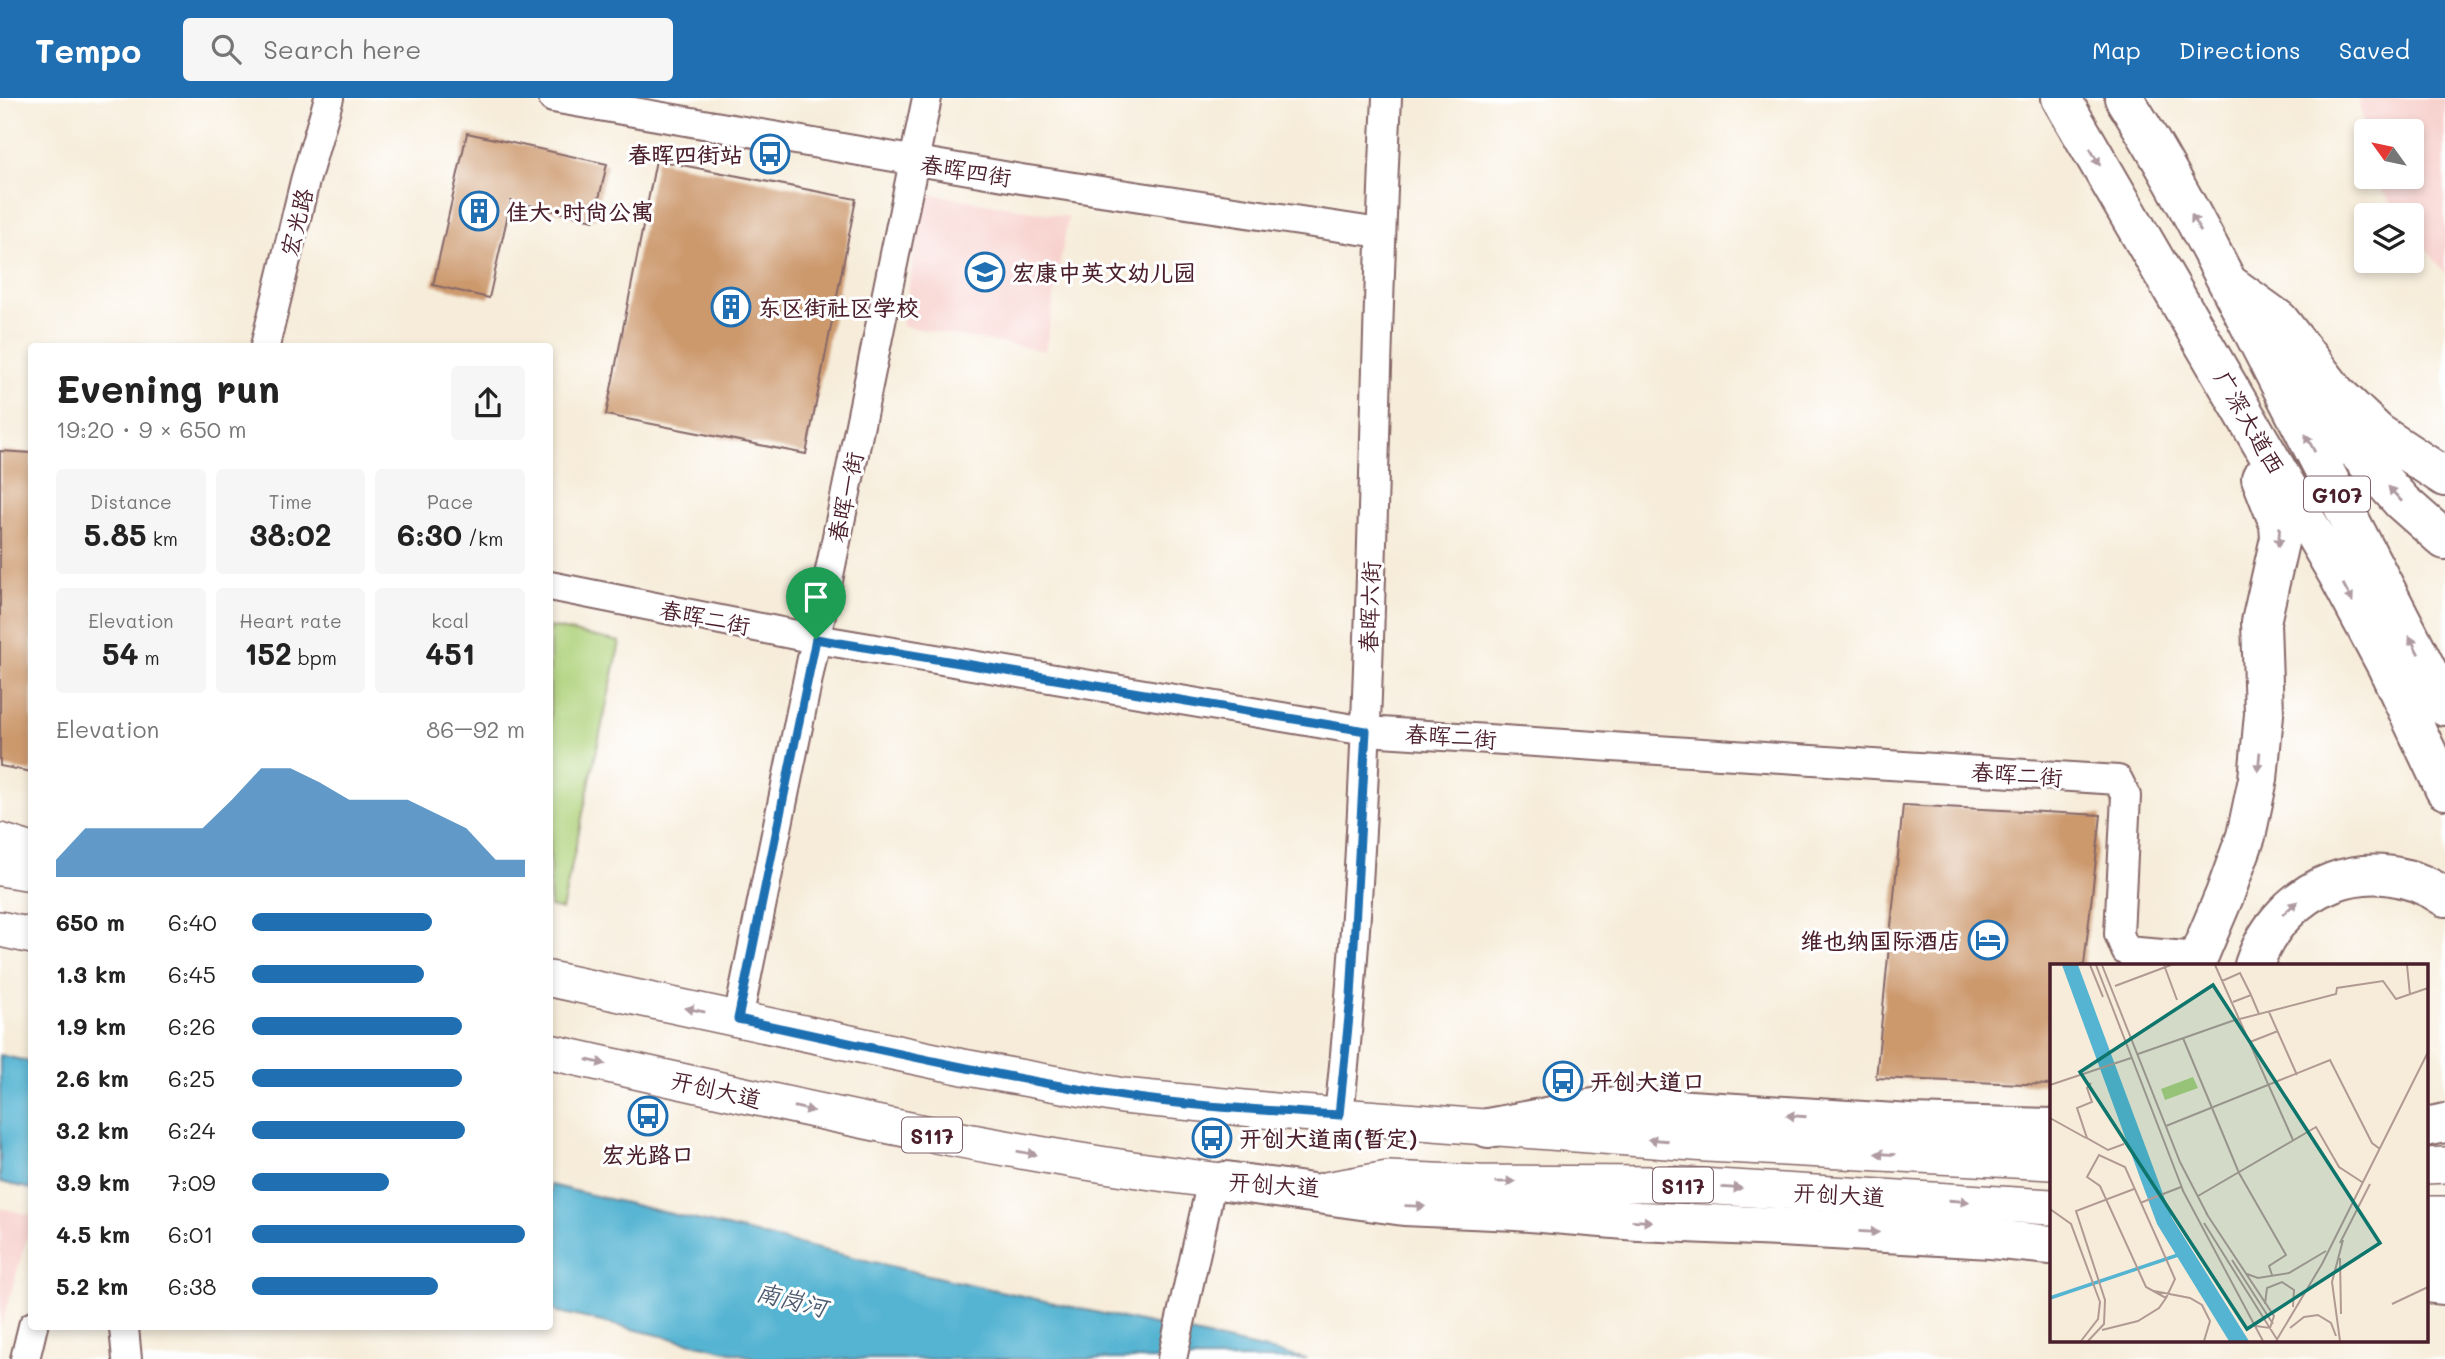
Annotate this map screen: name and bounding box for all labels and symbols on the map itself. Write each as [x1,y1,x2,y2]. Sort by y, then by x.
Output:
north arrow [2354,119,2424,189]
bus stop icon: 春晖四街站 [749,133,791,175]
place label: 春晖四街站 [628,139,743,169]
street label: 春晖四街 [918,148,1014,192]
one-way arrow [2089,148,2101,167]
street label: 宏光路 [273,185,319,259]
building icon: 佳大·时尚公寓 [458,190,500,232]
place label: 佳大·时尚公寓 [506,196,654,226]
one-way arrow [2190,213,2201,233]
school or university icon: 宏康中英文幼儿园 [964,251,1006,293]
place label: 宏康中英文幼儿园 [1012,257,1196,287]
building icon: 东区街社区学校 [710,286,752,328]
place label: 东区街社区学校 [758,292,919,322]
street label: 广深大道西 [2208,365,2292,479]
one-way arrow [2304,433,2316,453]
street label: 春晖一街 [821,449,869,545]
road number: G107 [2304,476,2370,512]
one-way arrow [2387,485,2403,503]
one-way arrow [2273,526,2284,548]
street label: 春晖六街 [1352,561,1386,653]
pin [786,567,846,639]
one-way arrow [2342,584,2354,603]
street label: 春晖二街 [657,593,753,641]
one-way arrow [2409,635,2420,655]
street label: 春晖二街 [1404,718,1498,754]
one-way arrow [2253,752,2264,774]
street label: 春晖二街 [1970,756,2064,792]
one-way arrow [2281,900,2299,916]
hotel icon: 维也纳国际酒店 [1967,919,2009,961]
place label: 维也纳国际酒店 [1800,925,1961,955]
inset map [2050,964,2428,1342]
one-way arrow [684,1004,706,1015]
one-way arrow [585,1057,607,1068]
bus stop icon: 开创大道口 [1542,1060,1584,1102]
street label: 开创大道 [668,1064,764,1114]
place label: 开创大道口 [1590,1066,1705,1096]
bus stop icon: 宏光路口 [627,1095,669,1137]
one-way arrow [793,1104,815,1115]
one-way arrow [1785,1111,1807,1122]
bus stop icon: 开创大道南(暂定) [1191,1117,1233,1159]
road number: S117 [902,1118,962,1152]
place label: 开创大道南(暂定) [1239,1123,1417,1153]
one-way arrow [1647,1134,1669,1145]
place label: 宏光路口 [602,1139,694,1169]
one-way arrow [1016,1148,1038,1159]
one-way arrow [1874,1148,1896,1159]
street label: 开创大道 [1227,1166,1321,1202]
road number: S117 [1653,1168,1713,1202]
one-way arrow [1494,1177,1516,1188]
street label: 开创大道 [1792,1177,1886,1211]
one-way arrow [1722,1182,1744,1193]
one-way arrow [1949,1195,1971,1206]
one-way arrow [1404,1201,1426,1212]
one-way arrow [1631,1216,1653,1227]
one-way arrow [1859,1227,1881,1238]
water label: 南岗河 [753,1275,835,1324]

